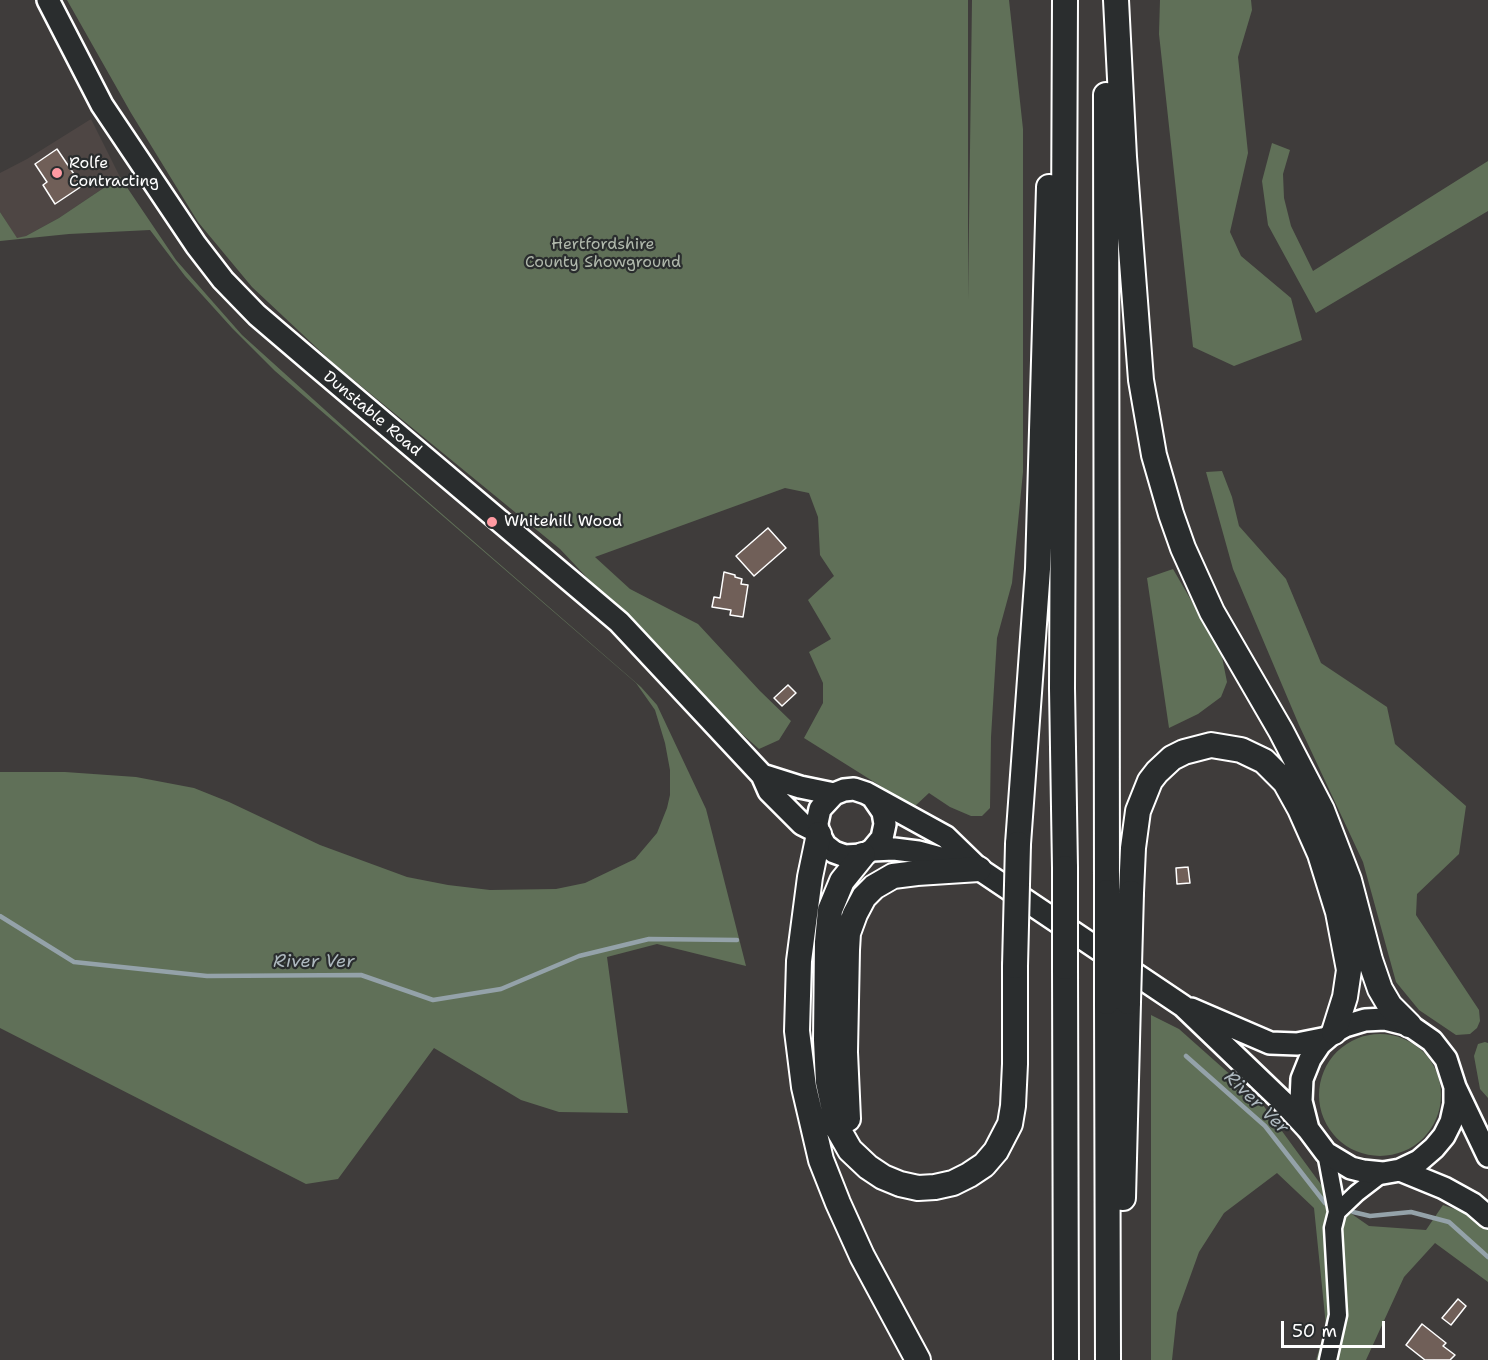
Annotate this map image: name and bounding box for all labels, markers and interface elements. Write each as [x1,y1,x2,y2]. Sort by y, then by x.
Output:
place label: Rolfe Contracting [69,154,159,192]
marker: Rolfe Contracting [50,166,64,180]
park label: Hertfordshire County Showground [525,235,681,273]
street label: Dunstable Road [319,367,425,461]
place label: Whitehill Wood [504,512,622,532]
marker: Whitehill Wood [485,515,499,529]
water label: River Ver [273,951,355,973]
water label: River Ver [1219,1067,1293,1139]
scale bar [1284,1309,1388,1347]
text: 50 m [1292,1319,1337,1343]

